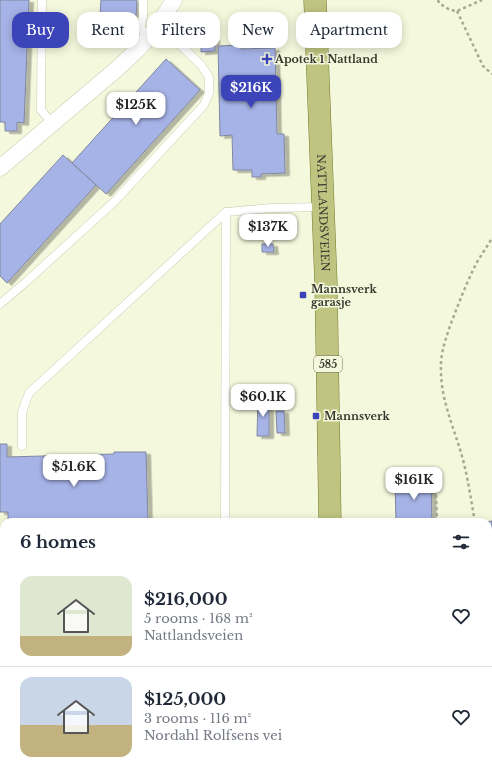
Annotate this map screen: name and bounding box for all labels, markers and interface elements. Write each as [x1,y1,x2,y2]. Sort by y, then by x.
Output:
chip: Buy [12,12,69,48]
chip: Rent [77,12,139,48]
chip: Filters [147,12,220,48]
chip: New [228,12,288,48]
chip: Apartment [296,12,402,48]
place label: Apotek 1 Nattland [274,52,378,66]
marker: Apotek 1 Nattland [262,54,272,64]
pin: $216K [223,75,279,109]
text: $216K [230,79,272,96]
pin: $125K [108,92,164,126]
text: $125K [116,96,156,113]
street label: NATTLANDSVEIEN [314,154,333,272]
pin: $137K [240,214,296,248]
text: $137K [248,218,288,235]
place label: Mannsverk garasje [311,282,377,309]
marker: Mannsverk garasje [298,290,308,300]
road number: 585 [314,356,342,372]
pin: $60.1K [230,384,296,418]
text: $60.1K [240,388,286,405]
place label: Mannsverk [324,409,390,423]
marker: Mannsverk [311,411,321,421]
pin: $51.6K [41,454,107,488]
text: $51.6K [52,458,96,475]
pin: $161K [386,467,442,501]
text: $161K [394,471,434,488]
icon: filters [450,531,472,553]
text: 6 homes [20,532,96,553]
text: $216,000 [144,589,228,610]
icon: home [52,592,100,640]
icon: heart [450,605,472,627]
text: 5 rooms · 168 m² [144,610,253,627]
text: Nattlandsveien [144,627,243,644]
text: $125,000 [144,689,226,710]
icon: home [52,693,100,741]
icon: heart [450,706,472,728]
text: 3 rooms · 116 m² [144,710,251,727]
text: Nordahl Rolfsens vei [144,727,282,744]

